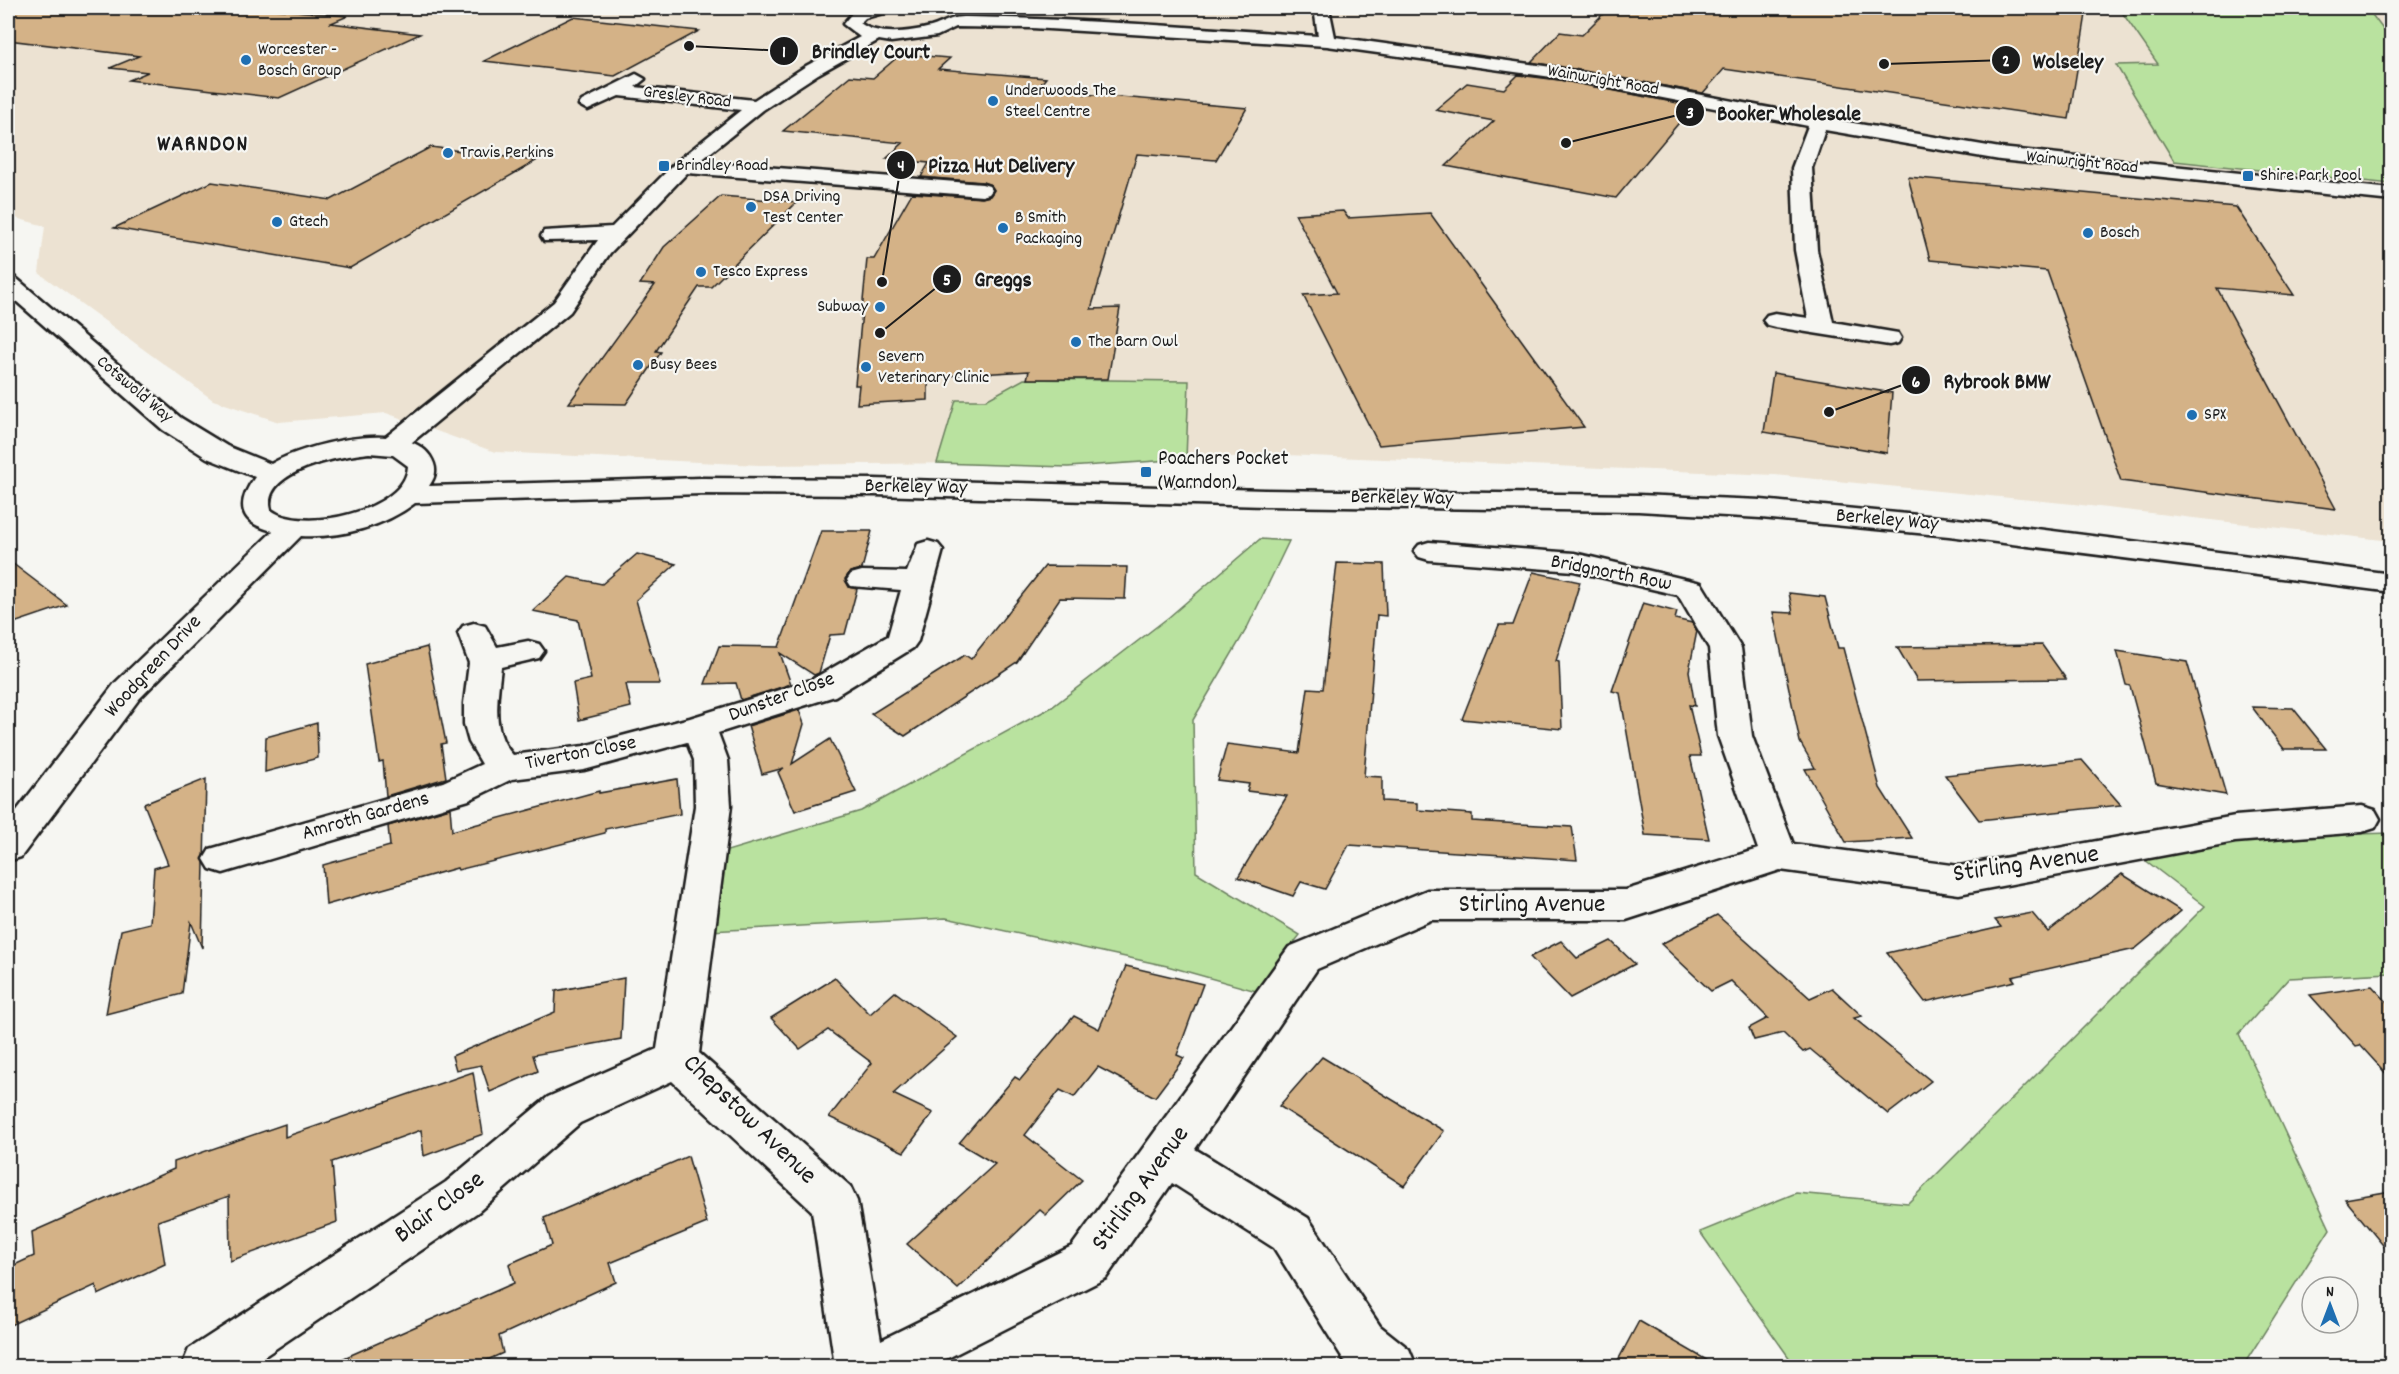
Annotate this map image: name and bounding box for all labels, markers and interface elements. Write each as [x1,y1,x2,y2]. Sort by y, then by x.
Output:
callout: Brindley Court [769,31,942,71]
place label: Worcester - Bosch Group [258,38,342,84]
text: Brindley Court [812,38,931,69]
callout: Wolseley [1991,40,2115,80]
text: 1 [782,41,786,66]
text: Wolseley [2033,48,2104,79]
text: 2 [2002,50,2010,75]
marker: Worcester - Bosch Group [239,53,253,67]
street label: Wainwright Road [1545,59,1661,103]
place label: Underwoods The Steel Centre [1005,79,1116,125]
street label: Gresley Road [642,80,732,116]
callout: Booker Wholesale [1675,92,1873,132]
marker: Underwoods The Steel Centre [986,94,1000,108]
text: Booker Wholesale [1717,100,1861,131]
text: 3 [1686,102,1694,127]
district label: WARNDON [157,130,249,161]
place label: Travis Perkins [460,141,554,166]
callout: Pizza Hut Delivery [886,145,1086,185]
street label: Wainwright Road [2025,145,2139,181]
marker: Travis Perkins [441,146,455,160]
text: Pizza Hut Delivery [928,152,1075,183]
place label: Brindley Road [676,154,769,179]
text: 4 [897,155,905,180]
marker: Brindley Road [657,159,671,173]
place label: Shire Park Pool [2260,164,2362,189]
marker: Shire Park Pool [2241,169,2255,183]
place label: DSA Driving Test Center [763,185,843,231]
marker: DSA Driving Test Center [744,200,758,214]
place label: B Smith Packaging [1015,206,1082,252]
place label: Gtech [289,210,328,235]
marker: Gtech [270,215,284,229]
marker: B Smith Packaging [996,221,1010,235]
place label: Bosch [2100,221,2140,246]
marker: Bosch [2081,226,2095,240]
callout: Greggs [932,259,1044,299]
place label: Tesco Express [713,260,808,285]
marker: Tesco Express [694,265,708,279]
text: Greggs [974,266,1032,297]
text: 5 [943,269,951,294]
place label: Subway [817,295,869,320]
marker: Subway [873,300,887,314]
place label: The Barn Owl [1088,330,1178,355]
marker: The Barn Owl [1069,335,1083,349]
place label: Severn Veterinary Clinic [878,345,989,391]
street label: Cotswold Way [90,350,178,430]
place label: Busy Bees [650,353,717,378]
marker: Busy Bees [631,358,645,372]
marker: Severn Veterinary Clinic [859,360,873,374]
callout: Rybrook BMW [1901,360,2062,400]
text: Rybrook BMW [1944,368,2052,399]
text: 6 [1912,371,1921,396]
place label: SPX [2204,403,2226,428]
marker: SPX [2185,408,2199,422]
place label: Poachers Pocket (Warndon) [1158,445,1289,499]
marker: Poachers Pocket (Warndon) [1139,465,1153,479]
street label: Berkeley Way [864,472,968,504]
street label: Berkeley Way [1350,483,1454,515]
street label: Berkeley Way [1834,502,1940,540]
street label: Bridgnorth Row [1548,548,1674,600]
street label: Woodgreen Drive [98,609,210,725]
street label: Dunster Close [725,665,839,731]
street label: Tiverton Close [523,729,639,779]
street label: Amroth Gardens [299,785,433,849]
street label: Stirling Avenue [1951,836,2101,894]
street label: Stirling Avenue [1459,887,1605,924]
street label: Chepstow Avenue [674,1046,824,1194]
street label: Stirling Avenue [1083,1119,1199,1259]
street label: Blair Close [387,1162,493,1254]
north arrow [2300,1275,2360,1335]
text: N [2326,1281,2334,1304]

